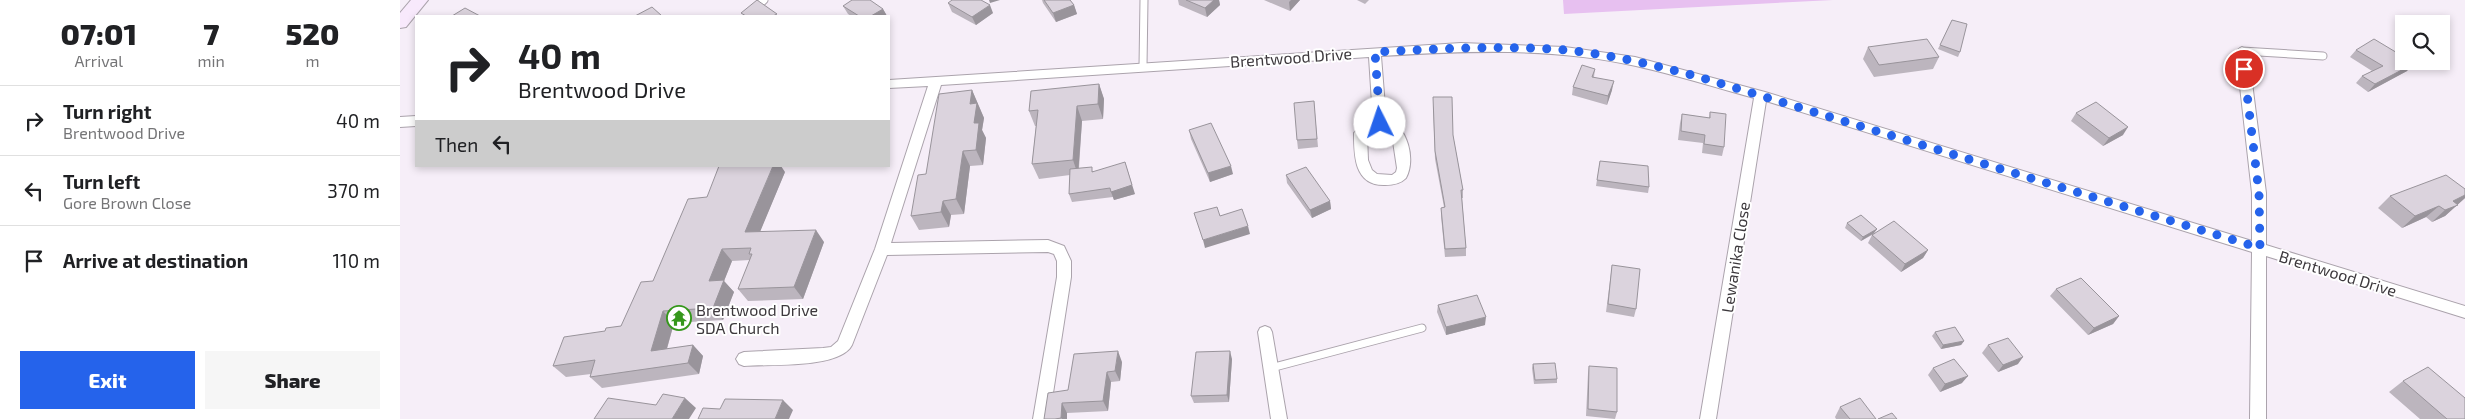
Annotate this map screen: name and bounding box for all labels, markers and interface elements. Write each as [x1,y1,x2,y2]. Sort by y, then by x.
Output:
text: 07:01 [61,15,137,51]
text: 7 [203,15,219,51]
text: 520 [285,15,339,51]
map controls [2395,15,2450,70]
button: search [2395,15,2450,70]
text: 40 m [518,34,601,76]
icon: right [435,35,500,100]
street label: Brentwood Drive [1229,43,1353,71]
pin [2223,48,2265,90]
text: Arrival [74,51,123,70]
text: min [198,51,225,70]
text: m [305,51,319,70]
icon: arrive [2230,55,2258,83]
text: Brentwood Drive [518,76,686,102]
position arrow [1353,96,1405,148]
text: Turn right [63,100,151,123]
icon: right [20,107,48,135]
text: 40 m [336,109,380,132]
text: Brentwood Drive [63,123,185,142]
icon: left [488,130,516,158]
text: Then [435,133,478,156]
text: Turn left [63,170,140,193]
icon: left [20,177,48,205]
text: 370 m [327,179,380,202]
text: Gore Brown Close [63,193,191,212]
street label: Lewanika Close [1717,200,1753,314]
street label: Brentwood Drive [2277,246,2399,300]
icon: arrive [20,247,48,275]
text: Arrive at destination [63,249,248,272]
text: 110 m [333,249,380,272]
place label: Brentwood Drive SDA Church [696,300,818,337]
temple icon: Brentwood Drive SDA Church [666,305,692,331]
button: Exit [20,351,195,409]
button: Share [205,351,380,409]

